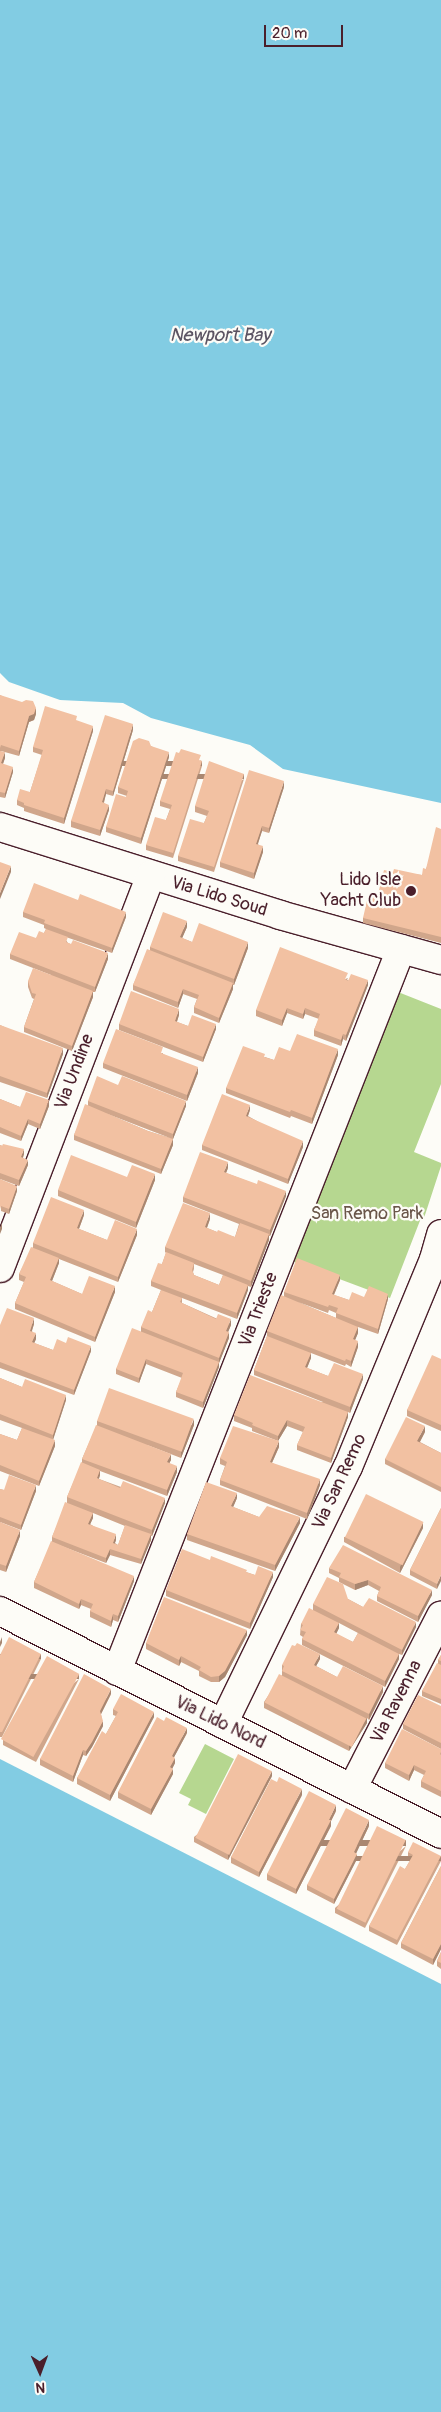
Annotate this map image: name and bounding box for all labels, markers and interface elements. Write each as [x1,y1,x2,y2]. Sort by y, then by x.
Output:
scale bar [266,15,345,47]
text: 20 m [272,24,307,43]
water label: Newport Bay [170,325,270,347]
place label: Lido Isle Yacht Club [321,870,401,912]
street label: Via Lido Soud [168,872,270,922]
marker: Lido Isle Yacht Club [405,885,417,897]
street label: Via Undine [51,1031,99,1113]
park label: San Remo Park [311,1203,423,1225]
street label: Via Trieste [235,1270,283,1350]
street label: Via San Remo [308,1431,372,1533]
street label: Via Ravenna [367,1657,427,1747]
street label: Via Lido Nord [171,1692,269,1754]
north arrow [15,2347,65,2397]
text: N [36,2379,46,2396]

